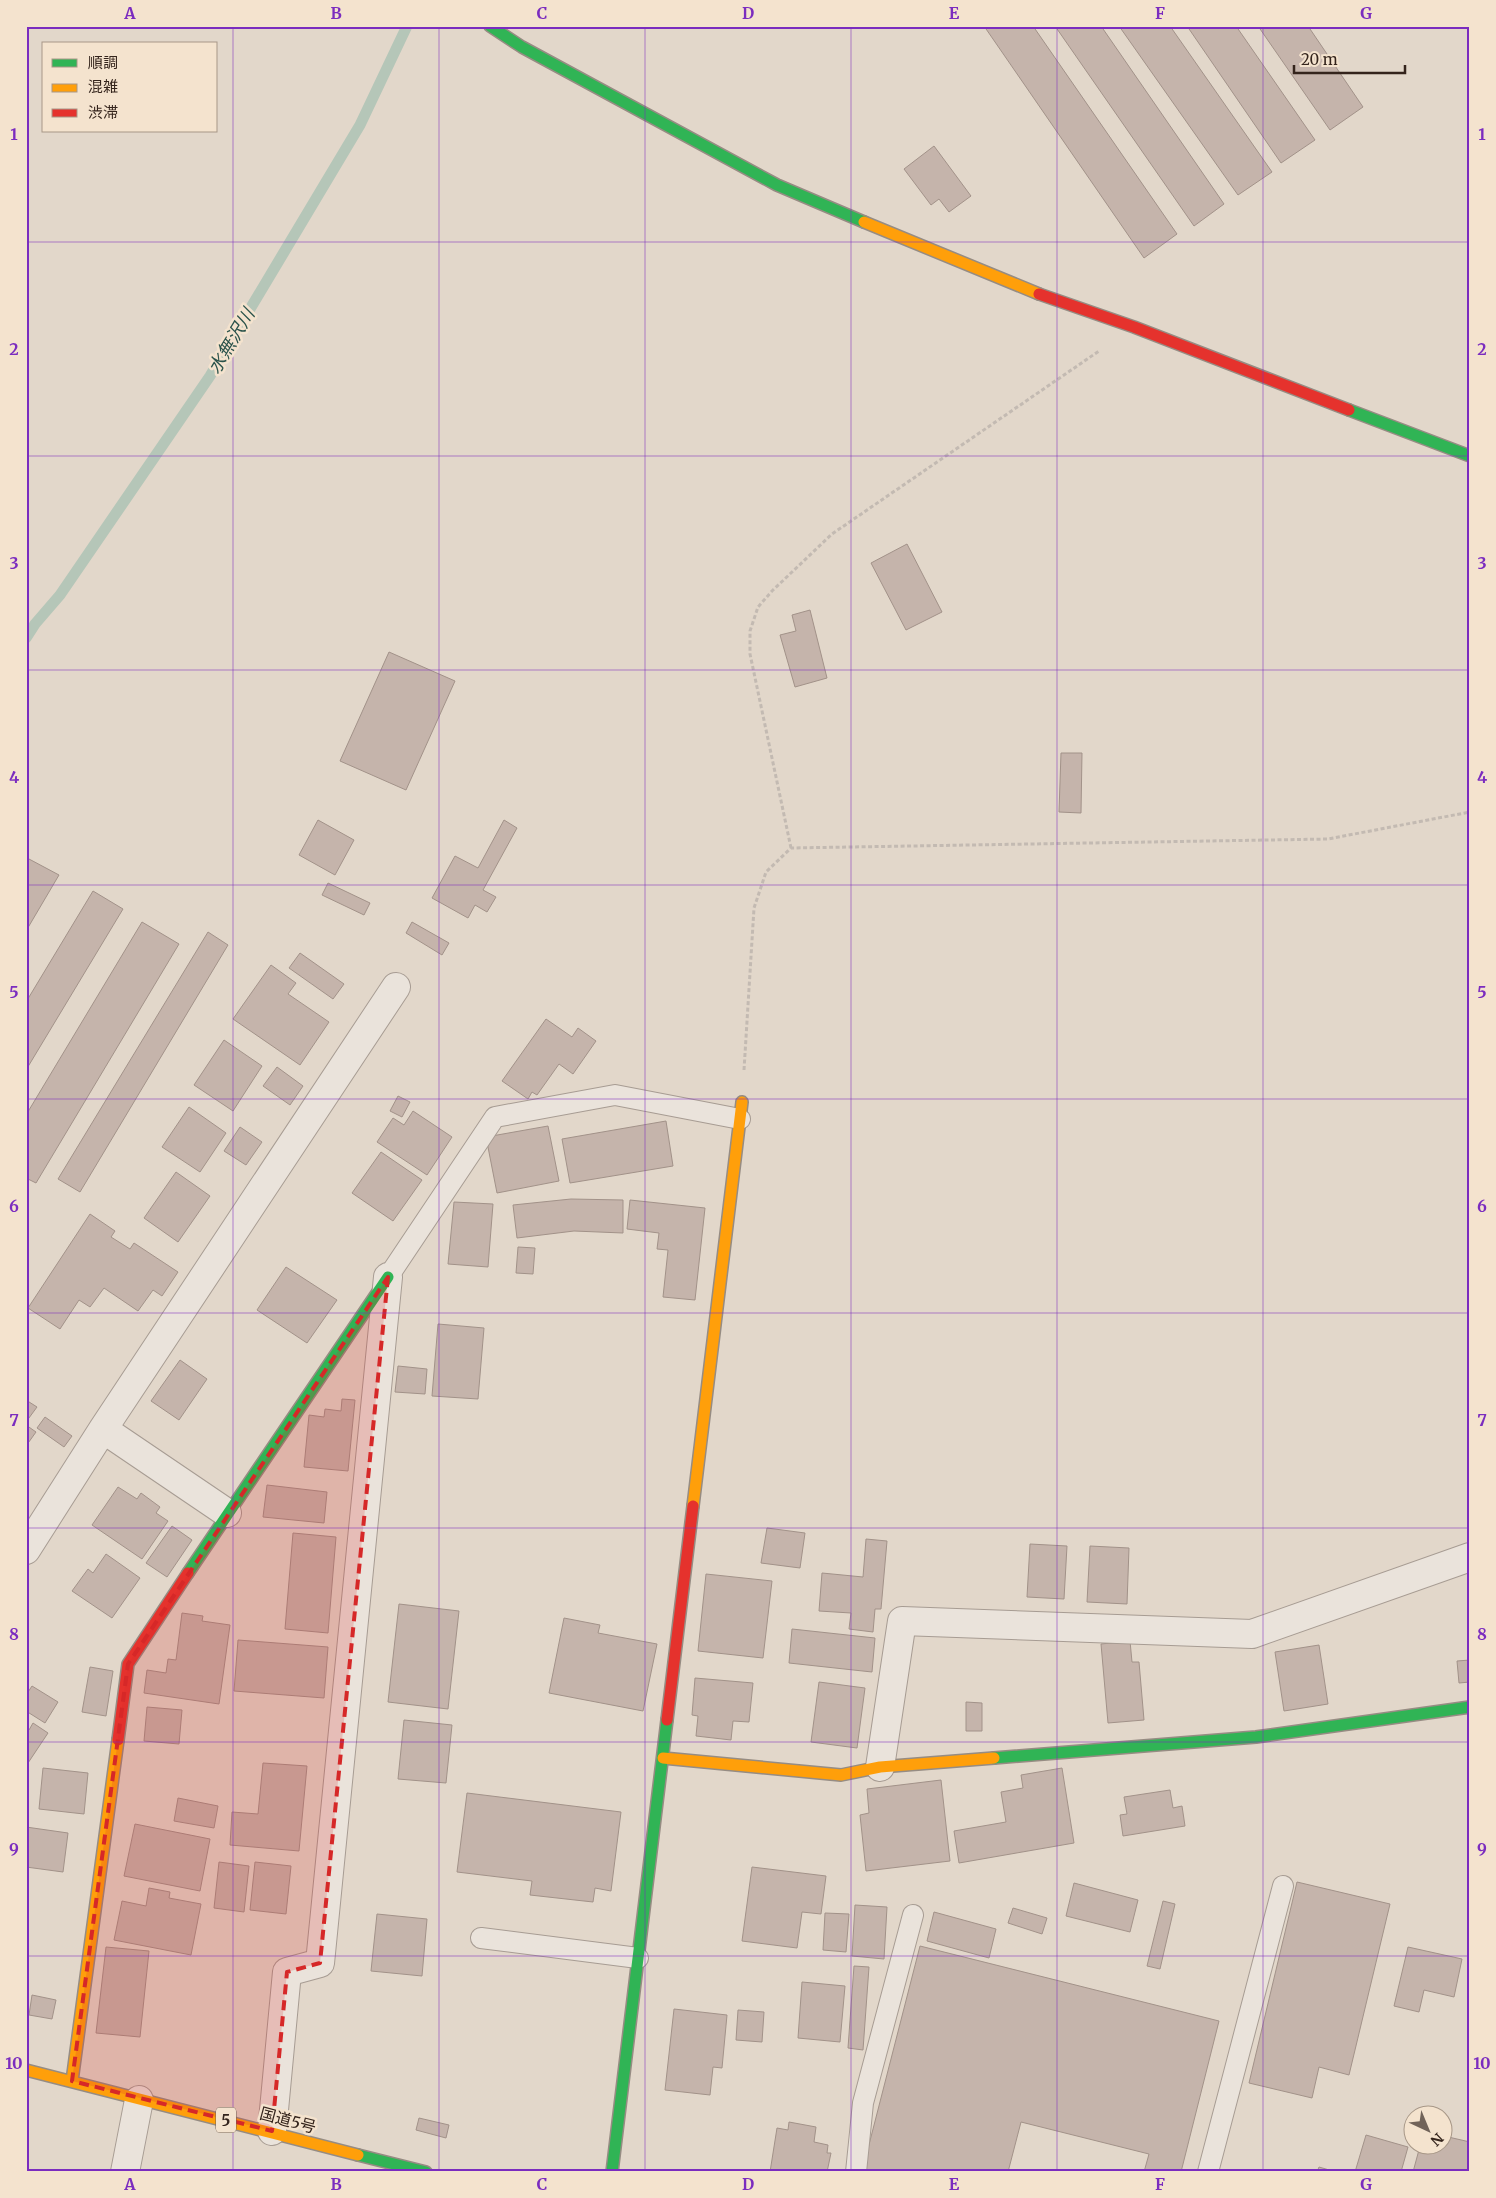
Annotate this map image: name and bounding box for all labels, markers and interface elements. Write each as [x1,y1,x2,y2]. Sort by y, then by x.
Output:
text: A [123,3,136,23]
text: B [330,3,342,23]
text: C [537,3,547,23]
text: D [742,3,754,23]
text: E [949,3,960,23]
text: F [1155,3,1165,23]
text: G [1360,3,1372,23]
legend [42,42,218,132]
scale bar [1294,42,1405,74]
text: 20 m [1301,50,1338,69]
text: 順調 [88,53,118,72]
text: 混雑 [88,77,118,96]
text: 渋滞 [88,103,118,122]
text: 1 [10,124,18,144]
text: 1 [1478,124,1486,144]
water label: 水無沢川 [203,303,260,378]
text: 2 [9,339,19,359]
text: 2 [1477,339,1487,359]
text: 3 [9,553,19,573]
text: 3 [1477,553,1487,573]
text: 4 [9,767,19,787]
text: 4 [1477,767,1487,787]
text: 5 [9,982,19,1002]
text: 5 [1477,982,1487,1002]
text: 6 [9,1196,19,1216]
text: 6 [1477,1196,1487,1216]
text: 7 [9,1410,19,1430]
text: 7 [1477,1410,1487,1430]
text: 8 [9,1624,19,1644]
text: 8 [1477,1624,1487,1644]
text: 9 [9,1839,19,1859]
text: 9 [1477,1839,1487,1859]
text: 10 [5,2053,23,2073]
text: 10 [1473,2053,1491,2073]
street label: 国道5号 [258,2103,318,2137]
north arrow [1404,2106,1454,2156]
road number: 5 [216,2108,236,2132]
text: N [1427,2129,1447,2150]
text: A [123,2174,136,2194]
text: B [330,2174,342,2194]
text: C [537,2174,547,2194]
text: D [742,2174,754,2194]
text: E [949,2174,960,2194]
text: F [1155,2174,1165,2194]
text: G [1360,2174,1372,2194]

